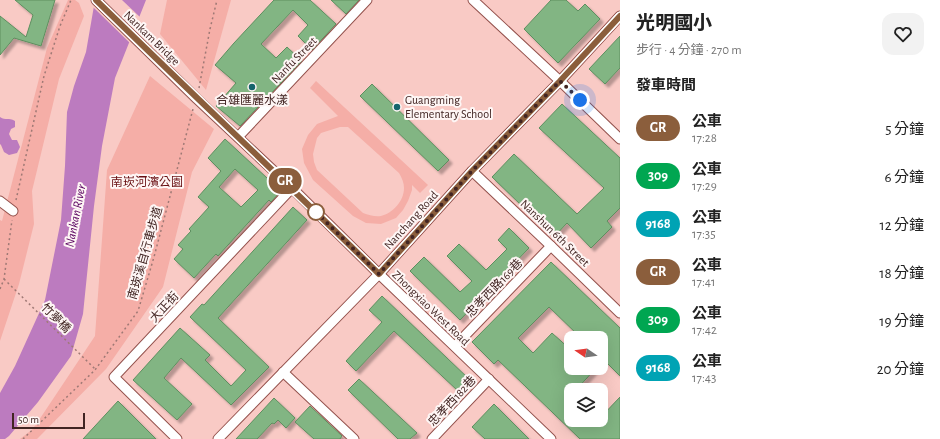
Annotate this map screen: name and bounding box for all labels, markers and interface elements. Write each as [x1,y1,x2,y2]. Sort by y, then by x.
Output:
street label: Nankam Bridge [122,8,182,68]
button: heart [882,13,924,55]
text: 光明國小 [636,14,712,33]
street label: Nanfu Street [269,34,319,86]
text: 步行 · 4 分鐘 · 270 m [636,44,742,57]
text: 發車時間 [636,78,696,93]
marker: 合雄匯麗水漾 [247,82,257,92]
your location [570,90,590,110]
place label: 合雄匯麗水漾 [216,93,288,106]
place label: Guangming Elementary School [405,94,492,121]
marker: Guangming Elementary School [392,102,402,112]
text: 公車 [692,114,722,129]
text: GR [650,121,666,135]
text: 5 分鐘 [885,122,924,137]
text: 17:28 [692,132,717,145]
text: 公車 [692,162,722,177]
line badge: GR [267,168,303,194]
text: 309 [648,169,668,183]
text: 6 分鐘 [884,170,924,185]
text: GR [277,174,293,188]
park label: 南崁河濱公園 [111,175,183,188]
text: 17:29 [692,180,717,193]
water label: Nankan River [64,183,89,248]
street label: Nanchang Road [382,189,440,251]
street label: Nanshun 6th Street [518,197,592,269]
unlabelled marker [307,203,325,221]
street label: 南崁溪自行車步道 [125,205,164,301]
text: 公車 [692,210,722,225]
text: 9168 [645,217,671,231]
text: 12 分鐘 [880,218,924,233]
text: 17:35 [692,228,716,241]
street label: 忠孝西路169巷 [463,256,525,319]
text: 公車 [692,258,722,273]
text: GR [650,265,666,279]
text: 18 分鐘 [879,266,924,281]
street label: Zhongxiao West Road [390,268,472,348]
text: 17:41 [692,276,716,289]
street label: 大正街 [147,289,181,324]
street label: 竹夢橋 [39,300,74,335]
text: 公車 [692,306,722,321]
text: 309 [648,313,668,327]
text: 19 分鐘 [879,314,924,329]
text: 17:42 [692,324,717,337]
north arrow [564,331,608,375]
map controls [564,331,608,427]
text: 公車 [692,354,722,369]
text: 9168 [645,361,671,375]
text: 20 分鐘 [877,362,924,377]
text: 17:43 [692,372,716,385]
street label: 忠孝西182巷 [426,374,478,428]
button: layers [564,383,608,427]
scale bar [12,411,85,430]
text: 50 m [18,414,39,425]

